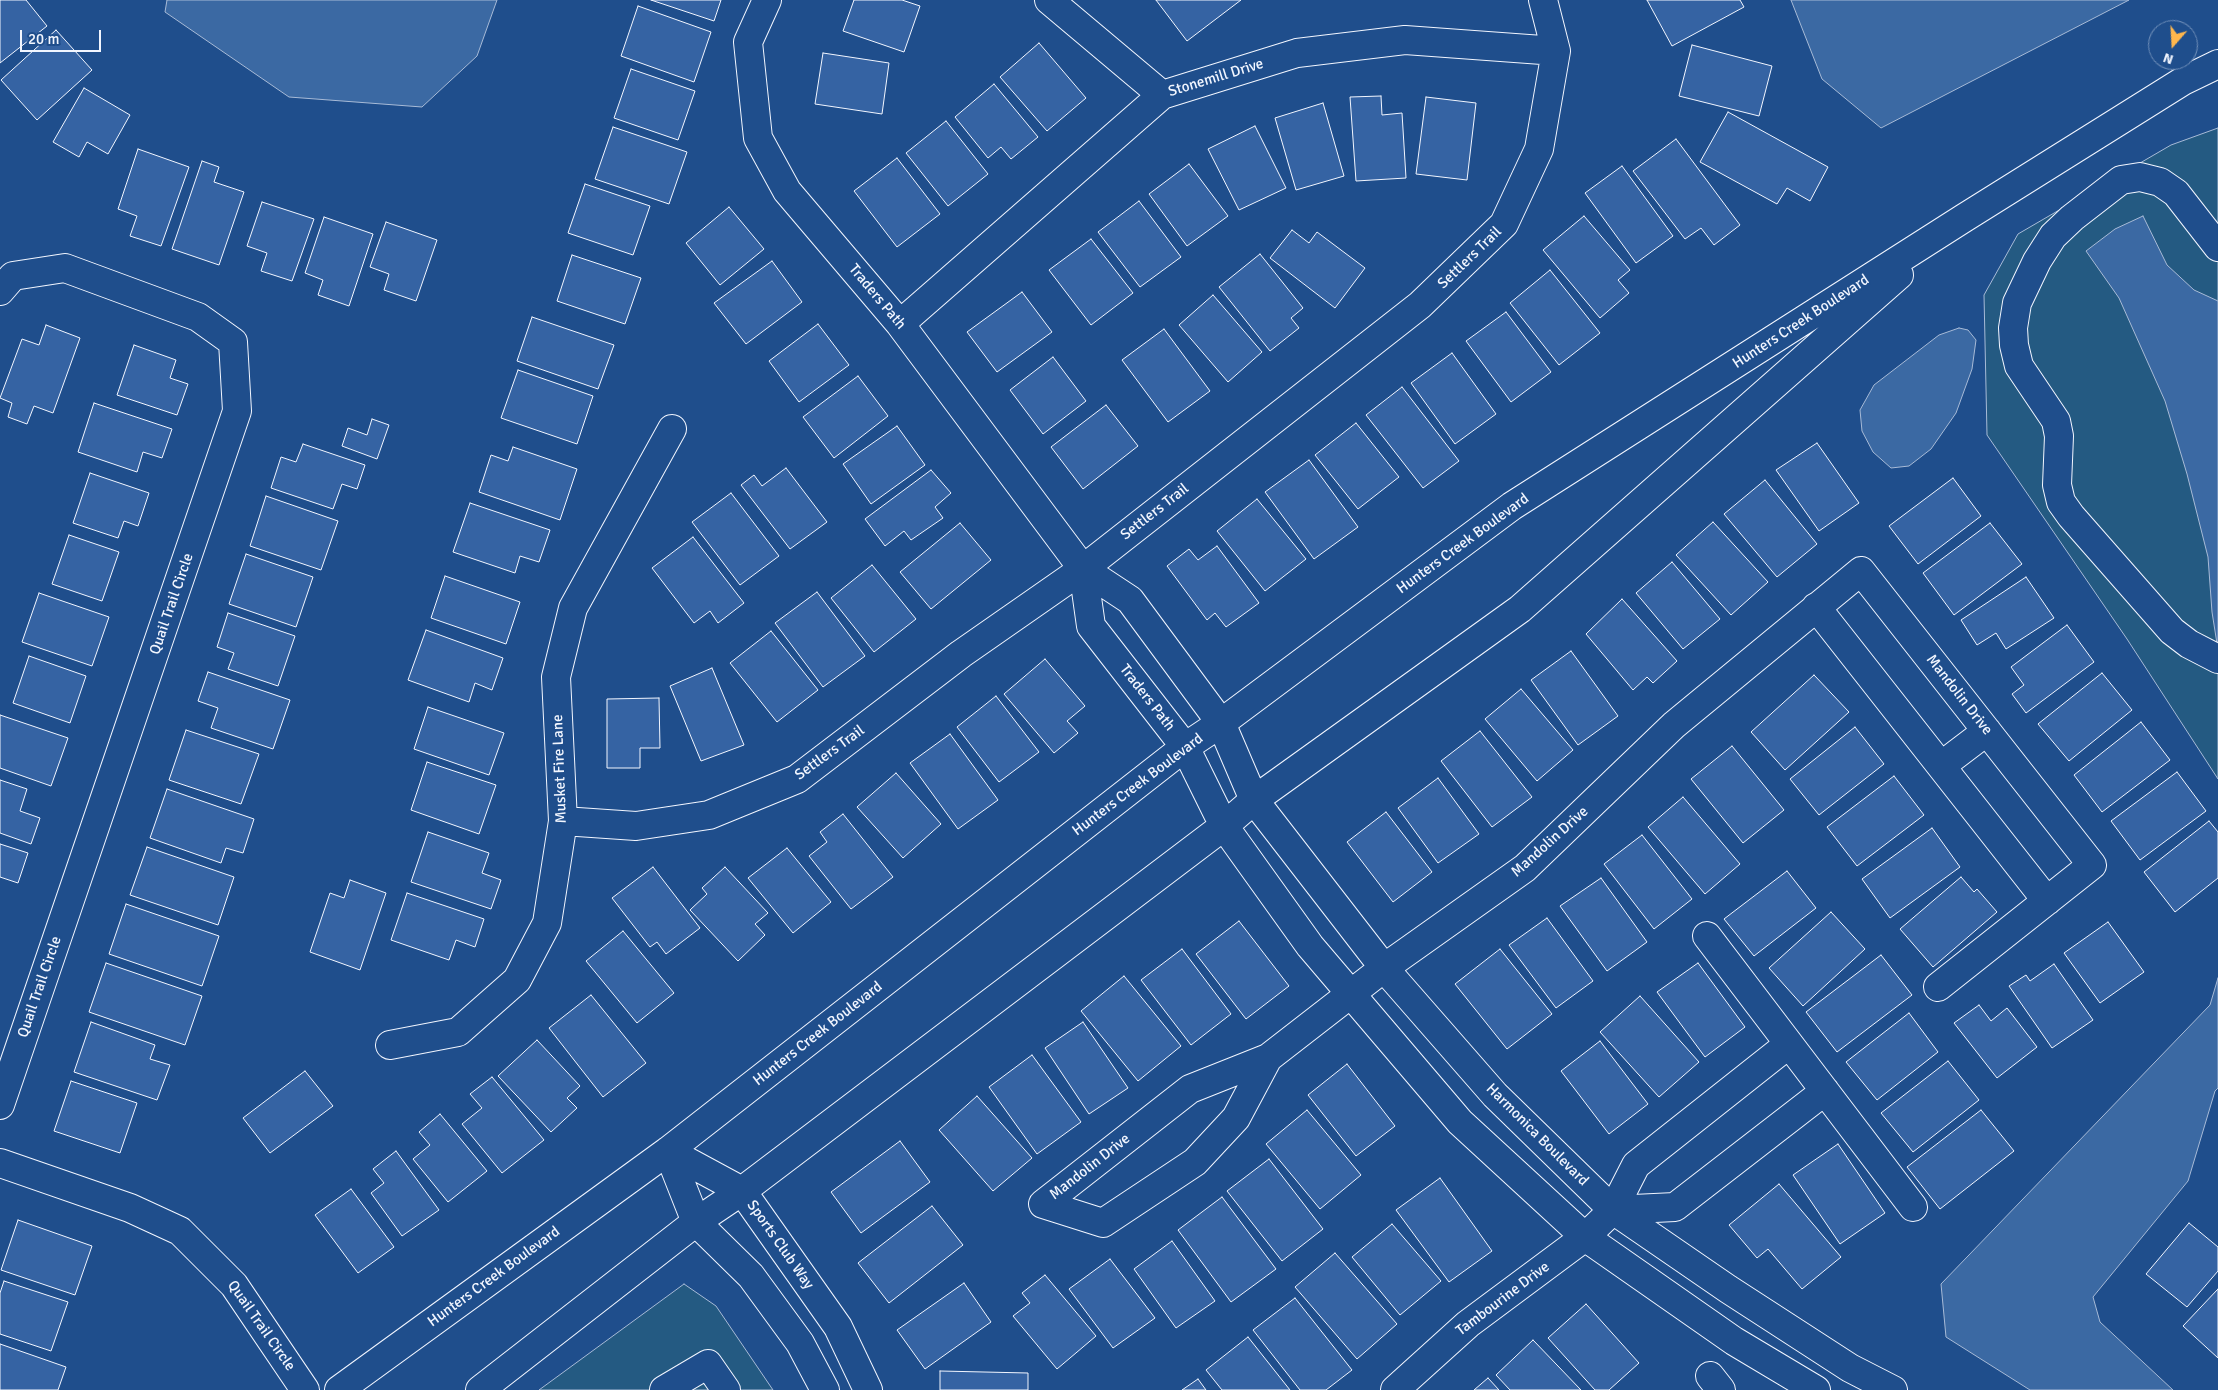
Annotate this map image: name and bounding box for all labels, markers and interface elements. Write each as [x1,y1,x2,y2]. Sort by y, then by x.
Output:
scale bar [22,20,104,52]
north arrow [2148,20,2198,70]
text: 20 m [28,30,59,48]
text: N [2161,49,2176,68]
street label: Stonemill Drive [1166,55,1266,101]
street label: Settlers Trail [1434,223,1506,293]
street label: Traders Path [845,261,909,333]
street label: Hunters Creek Boulevard [1729,271,1873,373]
street label: Settlers Trail [1117,480,1193,544]
street label: Hunters Creek Boulevard [1393,490,1533,598]
street label: Quail Trail Circle [146,551,198,657]
street label: Mandolin Drive [1922,651,1996,739]
street label: Traders Path [1115,661,1179,735]
street label: Musket Fire Lane [549,714,571,824]
street label: Settlers Trail [792,722,868,784]
street label: Hunters Creek Boulevard [1069,730,1207,840]
street label: Mandolin Drive [1508,803,1592,881]
street label: Quail Trail Circle [14,934,66,1040]
street label: Hunters Creek Boulevard [750,978,886,1090]
street label: Harmonica Boulevard [1482,1080,1592,1190]
street label: Mandolin Drive [1046,1130,1134,1204]
street label: Sports Club Way [743,1197,817,1293]
street label: Hunters Creek Boulevard [424,1223,564,1331]
street label: Tambourine Drive [1453,1258,1553,1340]
street label: Quail Trail Circle [223,1277,299,1375]

